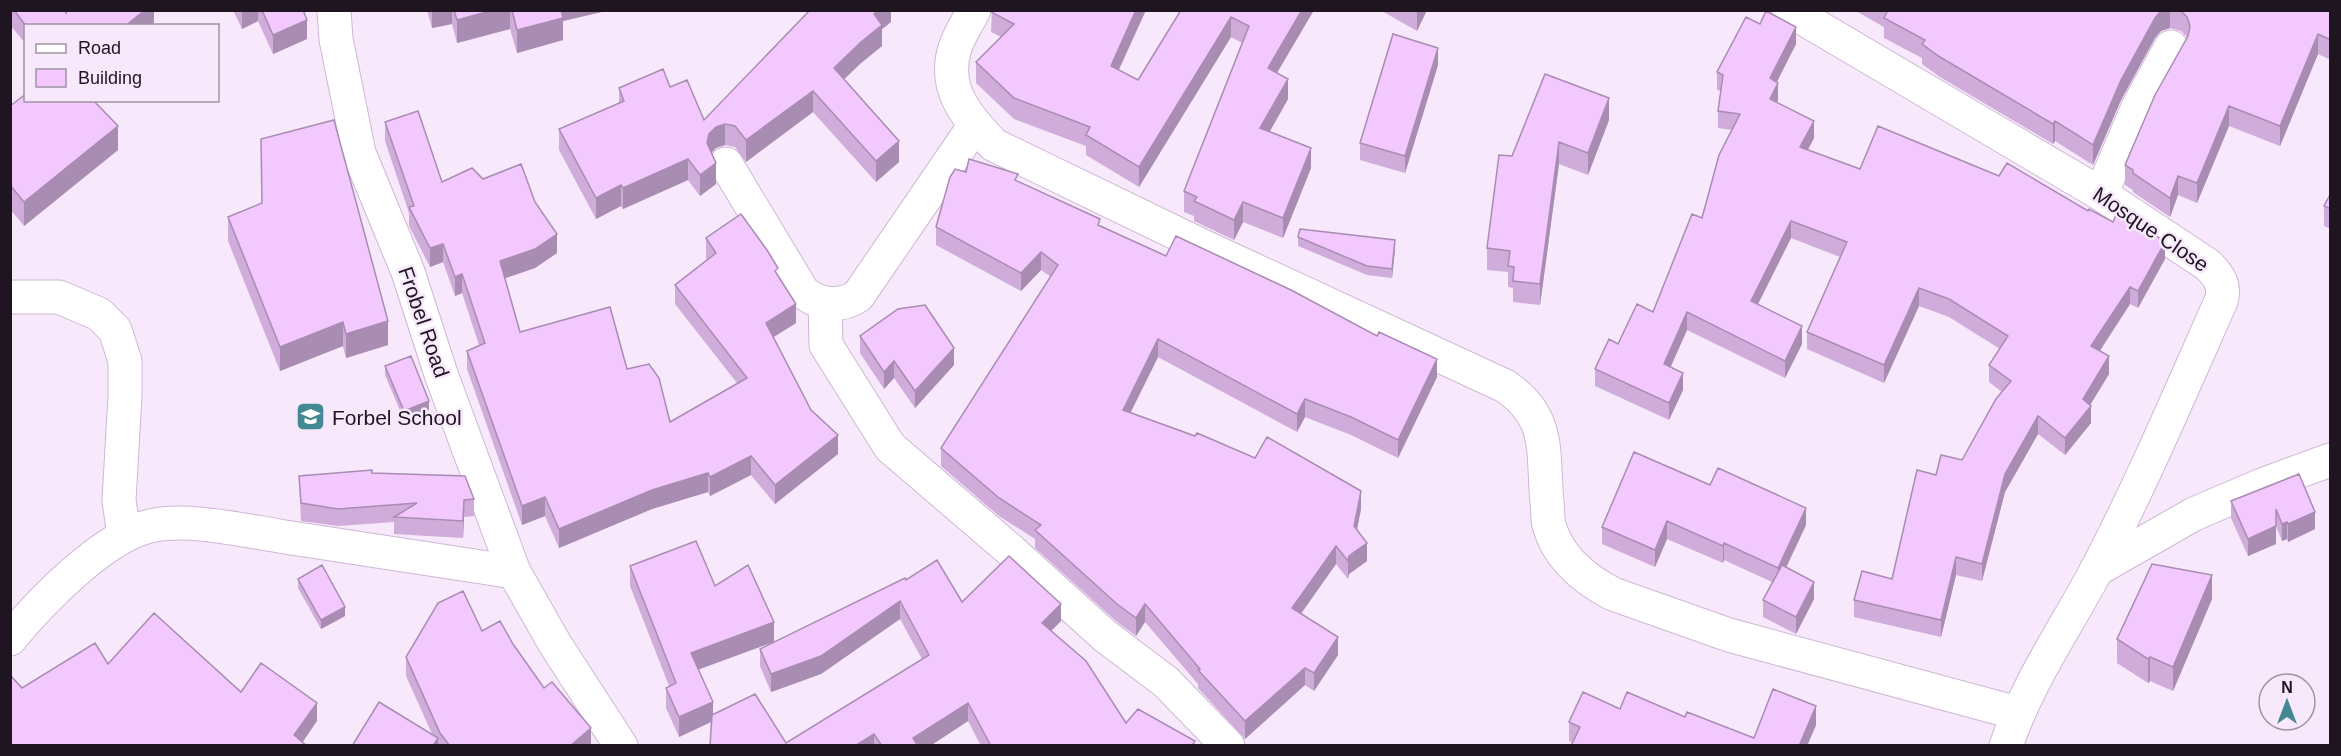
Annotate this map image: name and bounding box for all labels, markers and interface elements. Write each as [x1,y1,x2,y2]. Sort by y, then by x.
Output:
legend [24,24,219,102]
text: Road [78,38,121,58]
text: Building [78,68,142,88]
street label: Mosque Close [2089,182,2213,276]
street label: Frobel Road [394,264,454,380]
school or university icon: Forbel School [295,401,327,433]
place label: Forbel School [332,406,462,429]
north arrow [2257,672,2317,732]
text: N [2281,679,2293,696]

